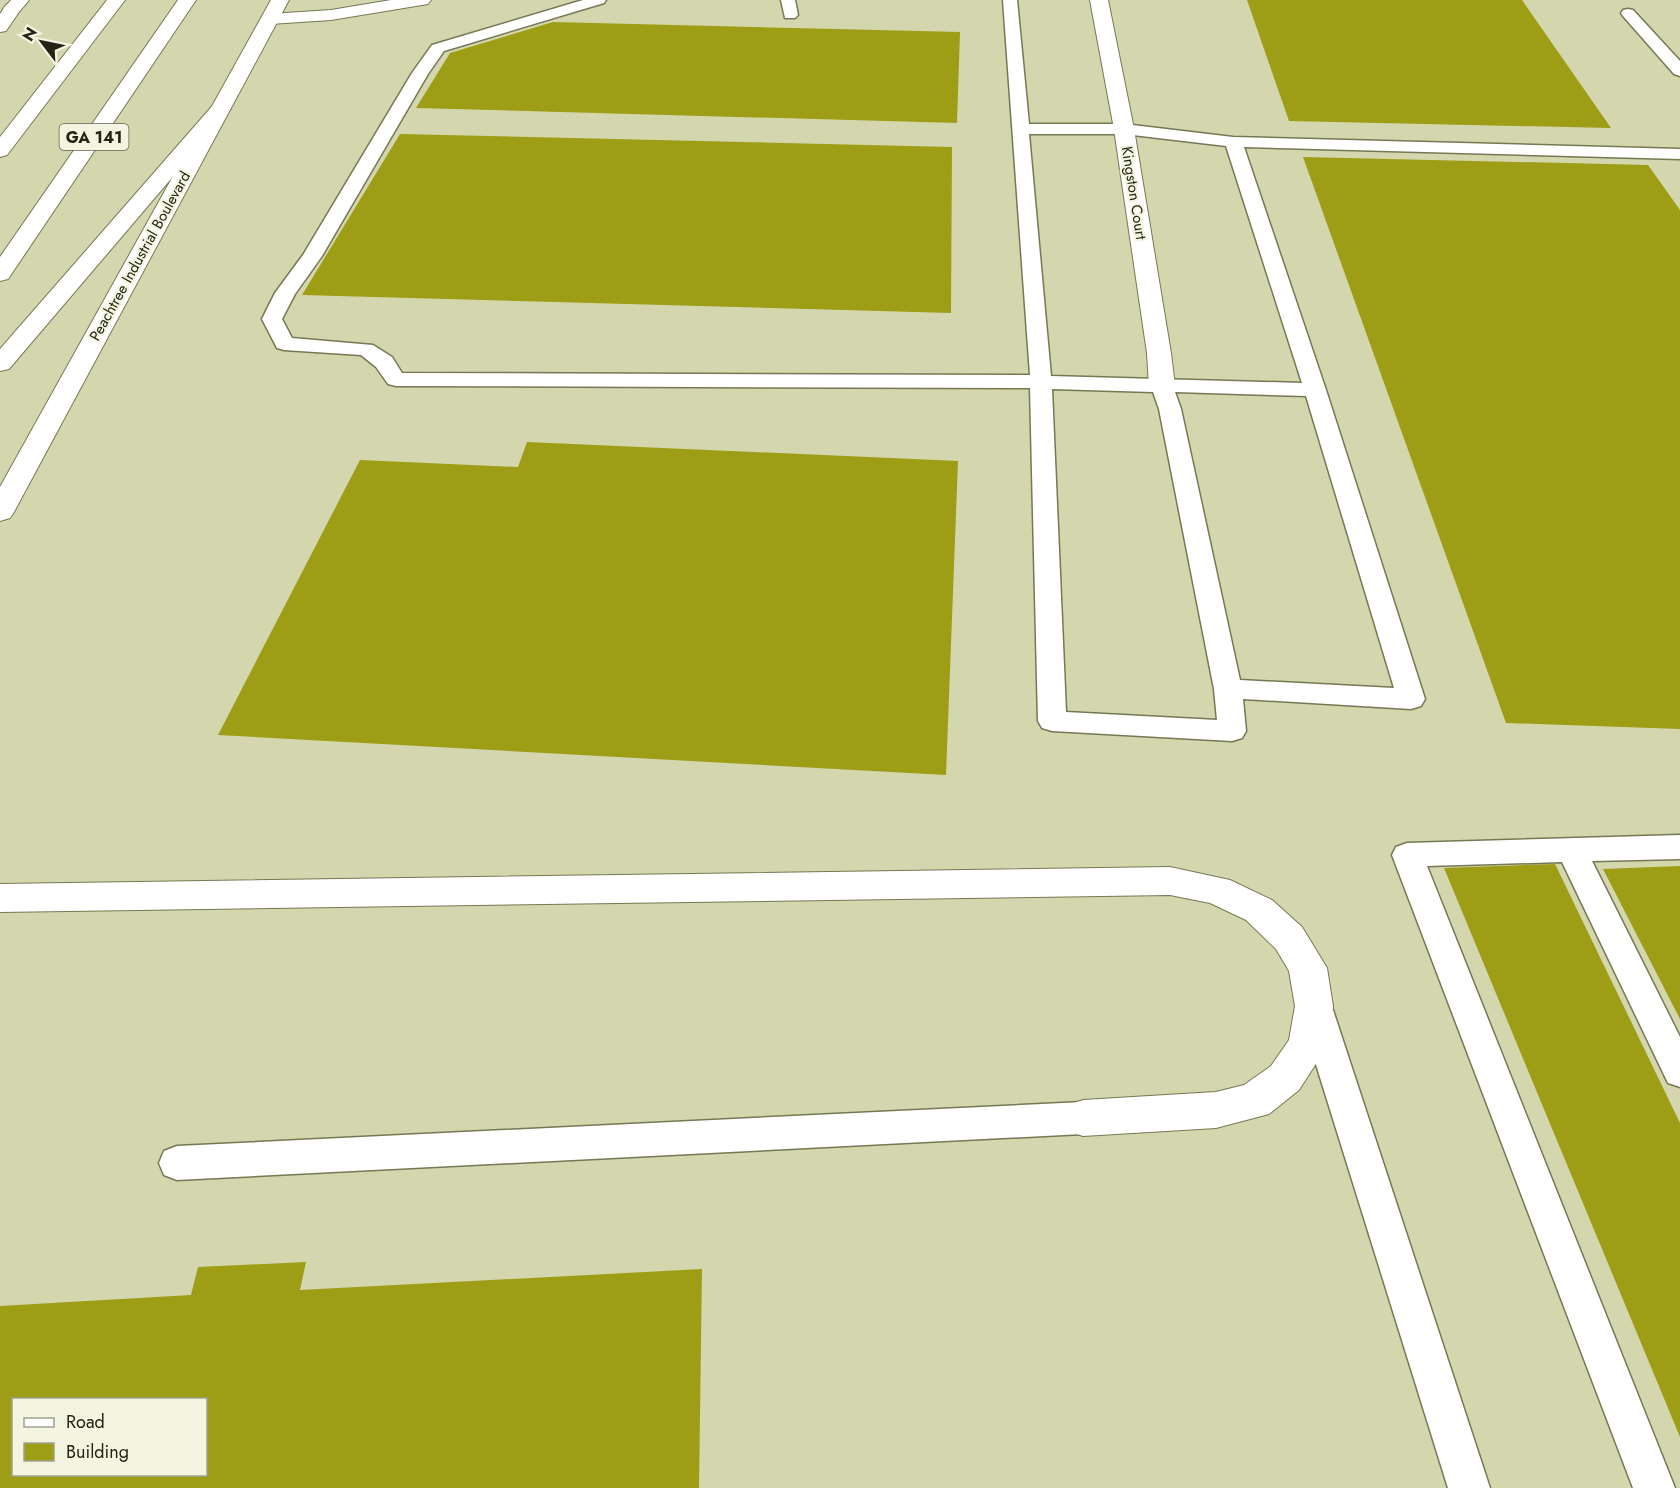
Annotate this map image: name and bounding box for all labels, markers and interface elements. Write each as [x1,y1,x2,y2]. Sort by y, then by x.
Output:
north arrow [12,12,72,72]
text: N [17,23,43,46]
road number: GA 141 [60,124,128,150]
street label: Kingston Court [1116,145,1152,242]
street label: Peachtree Industrial Boulevard [84,167,196,345]
legend [12,1398,207,1476]
text: Road [66,1409,105,1435]
text: Building [66,1439,129,1465]

